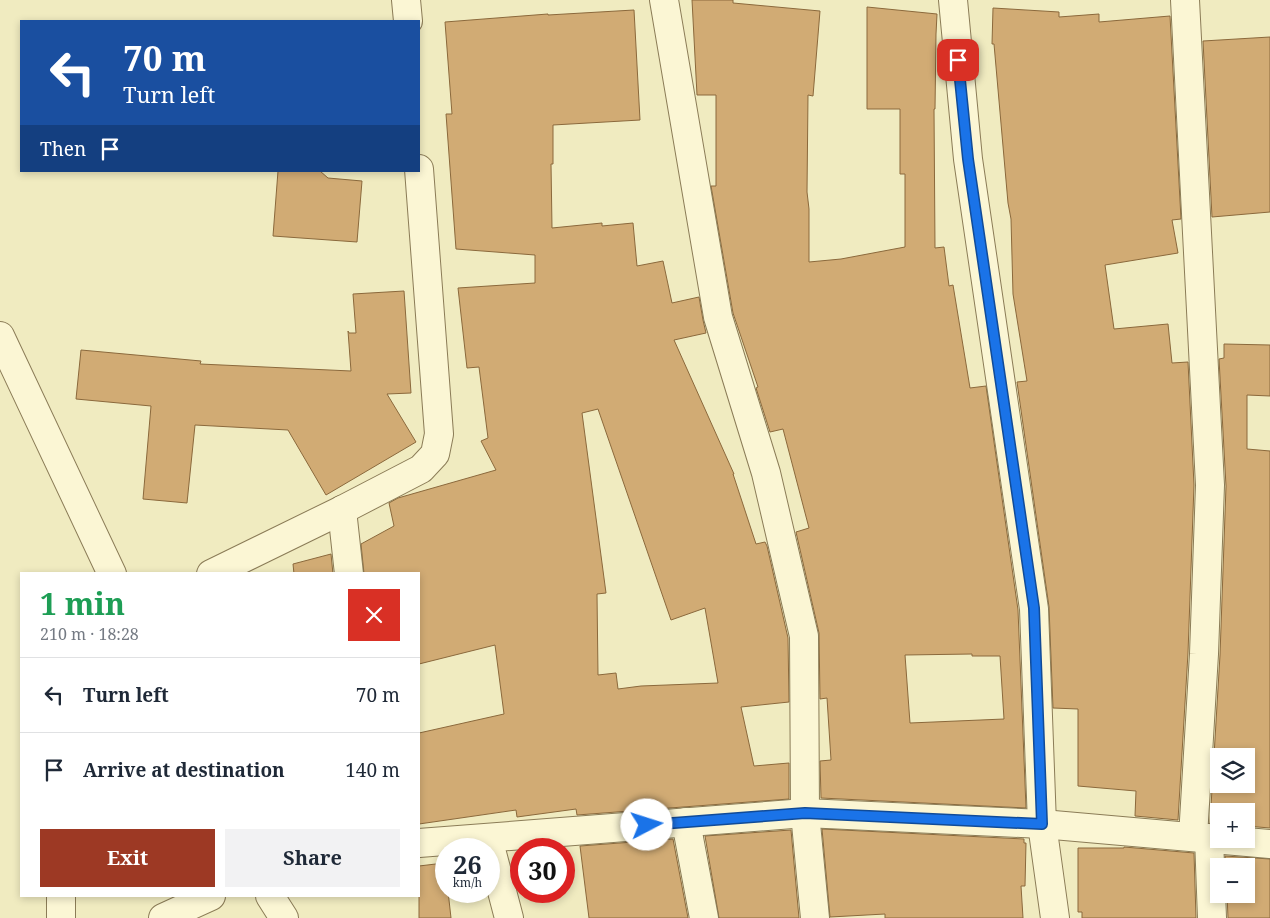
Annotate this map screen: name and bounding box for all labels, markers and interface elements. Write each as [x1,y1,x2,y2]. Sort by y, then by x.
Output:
text: 70 m [123,34,206,81]
pin [937,39,979,81]
icon: left [40,40,105,105]
icon: arrive [944,46,972,74]
text: Turn left [123,79,215,109]
icon: arrive [96,135,124,163]
text: Then [40,136,86,162]
text: 1 min [40,583,125,624]
button: close [348,589,400,641]
text: 210 m · 18:28 [40,623,139,645]
icon: left [40,681,68,709]
text: Turn left [83,682,169,708]
text: 70 m [356,682,400,708]
map controls [1210,748,1255,903]
button: layers [1210,748,1255,793]
icon: arrive [40,756,68,784]
text: Arrive at destination [83,757,285,783]
text: 140 m [345,757,400,783]
position arrow [620,798,672,850]
button: + [1210,803,1255,848]
button: Exit [40,829,215,887]
button: Share [225,829,400,887]
speed limit sign: 30 [510,838,575,903]
text: 26 [453,847,482,881]
button: − [1210,858,1255,903]
text: km/h [453,874,482,891]

